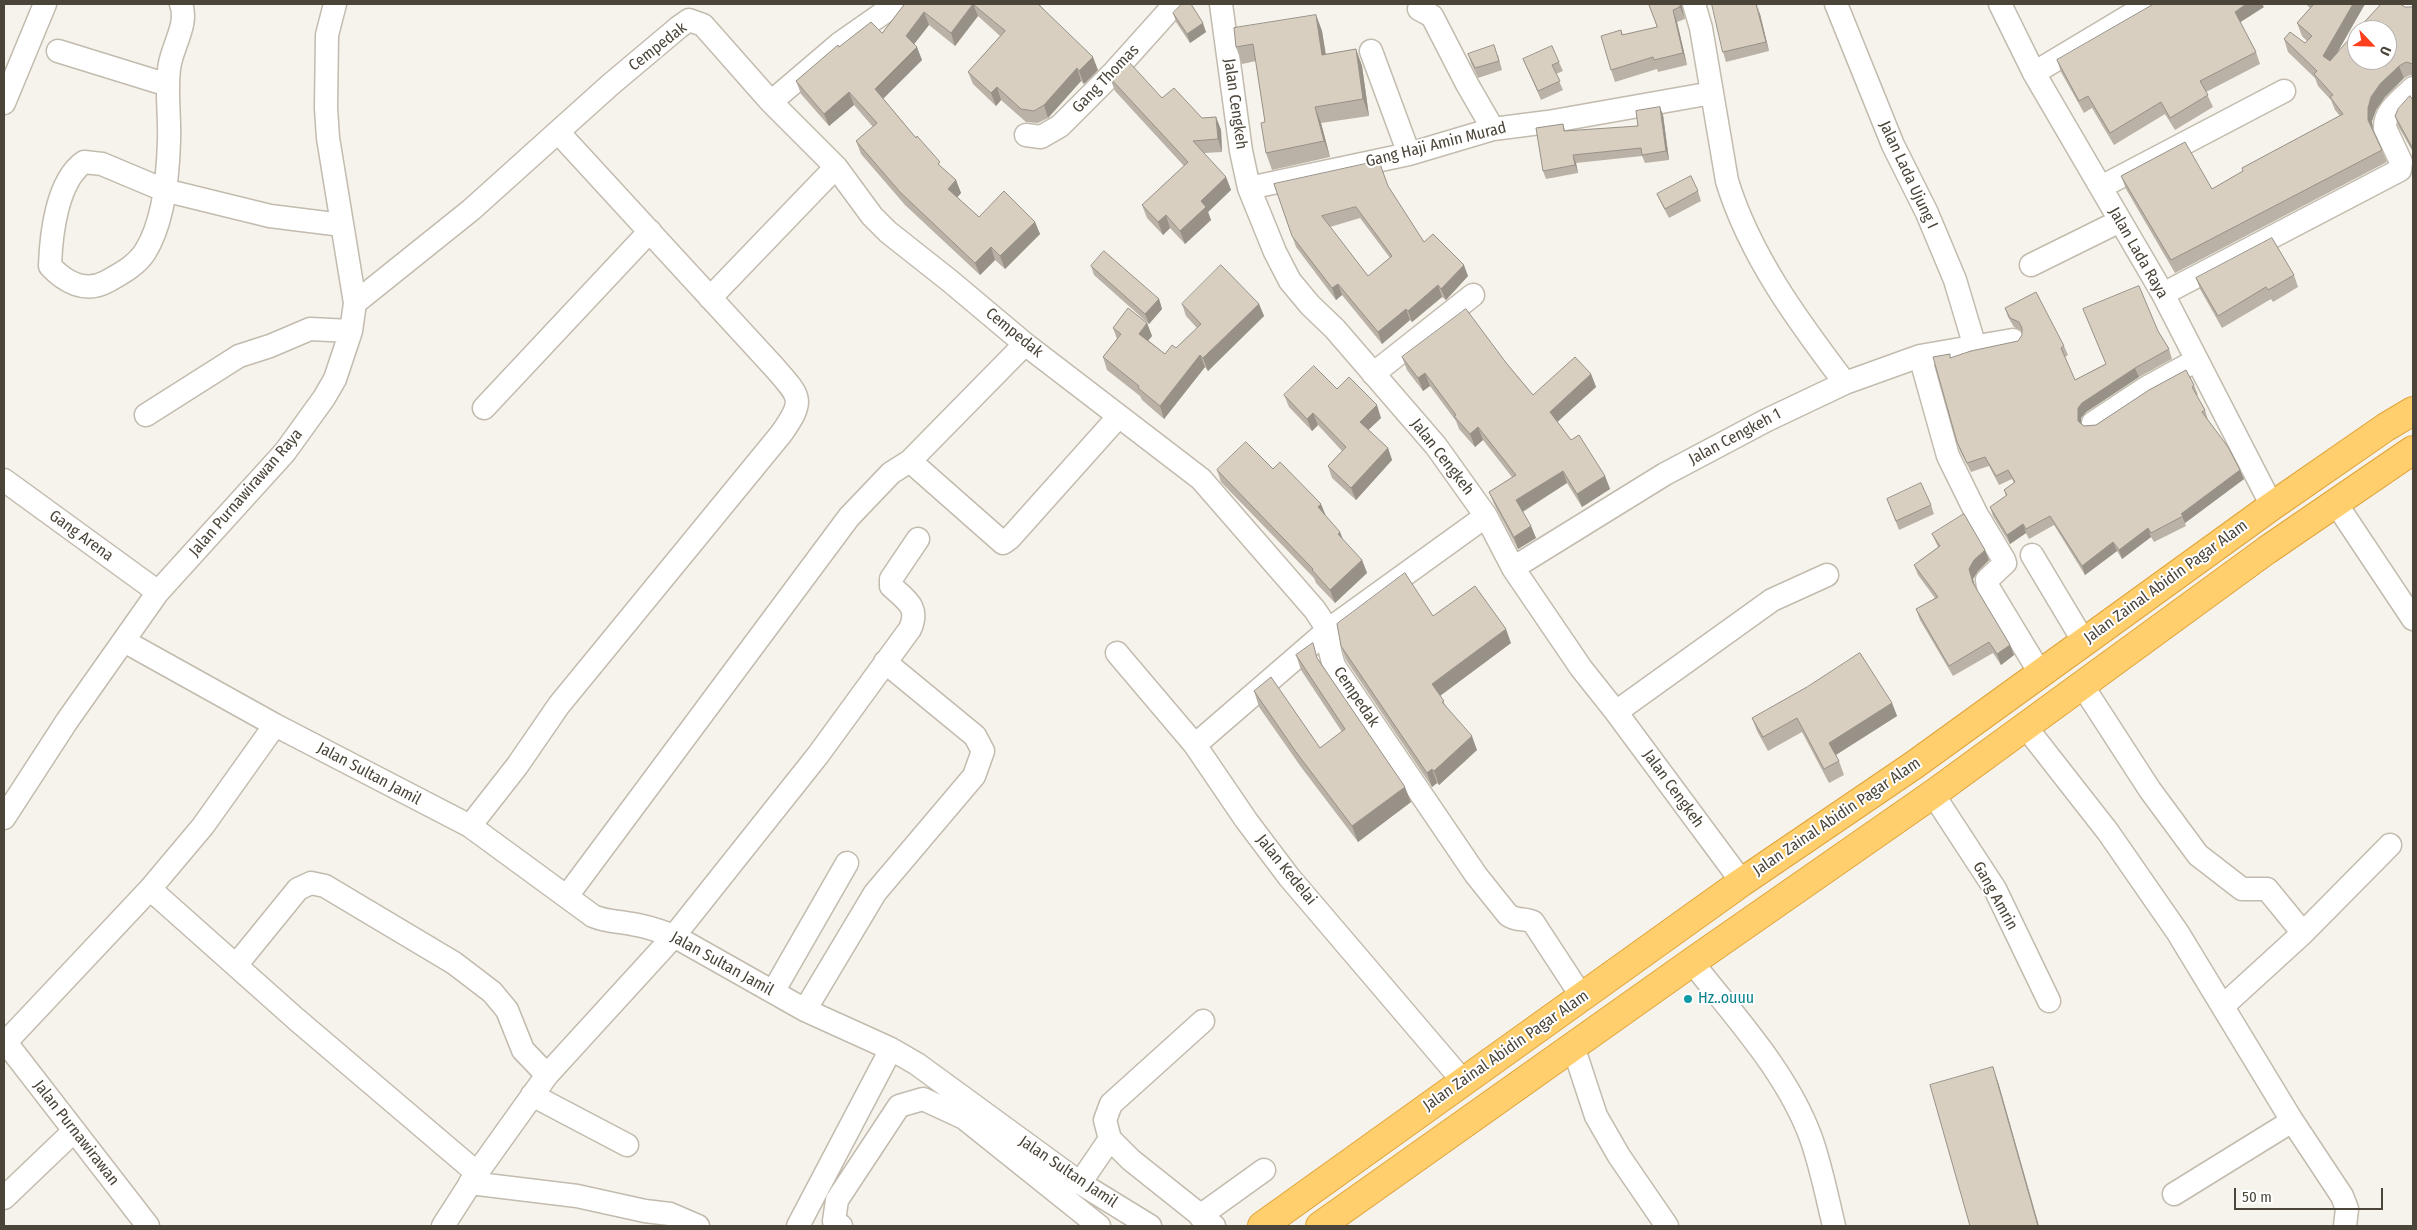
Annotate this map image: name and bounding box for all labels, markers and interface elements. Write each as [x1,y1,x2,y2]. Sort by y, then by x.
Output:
street label: Cempedak [625,18,691,76]
north arrow [2347,20,2397,70]
street label: Gang Thomas [1069,41,1143,117]
text: U [2376,44,2395,58]
street label: Jalan Cengkeh [1219,57,1251,151]
street label: Gang Haji Amin Murad [1364,118,1508,172]
street label: Jalan Lada Ujung I [1875,118,1941,232]
street label: Jalan Lada Raya [2104,204,2172,302]
street label: Cempedak [981,304,1047,362]
street label: Jalan Cengkeh 1 [1686,405,1784,469]
street label: Jalan Cengkeh [1406,415,1478,499]
street label: Jalan Purnawirawan Raya [185,425,307,561]
street label: Gang Arena [45,506,117,566]
street label: Jalan Zainal Abidin Pagar Alam [2080,516,2252,648]
street label: Cempedak [1329,663,1383,731]
street label: Jalan Sultan Jamil [314,739,424,809]
street label: Jalan Cengkeh [1638,746,1708,832]
street label: Jalan Zainal Abidin Pagar Alam [1750,754,1924,880]
street label: Jalan Kedelai [1252,831,1320,909]
street label: Gang Amrin [1968,858,2022,934]
street label: Jalan Sultan Jamil [667,928,777,1000]
street label: Jalan Zainal Abidin Pagar Alam [1420,986,1592,1116]
place label: Hz..ouuu [1698,989,1754,1009]
marker: Hz..ouuu [1682,993,1694,1005]
street label: Jalan Purnawirawan [29,1077,123,1189]
street label: Jalan Sultan Jamil [1015,1132,1121,1212]
scale bar [2237,1178,2386,1210]
text: 50 m [2242,1188,2272,1206]

